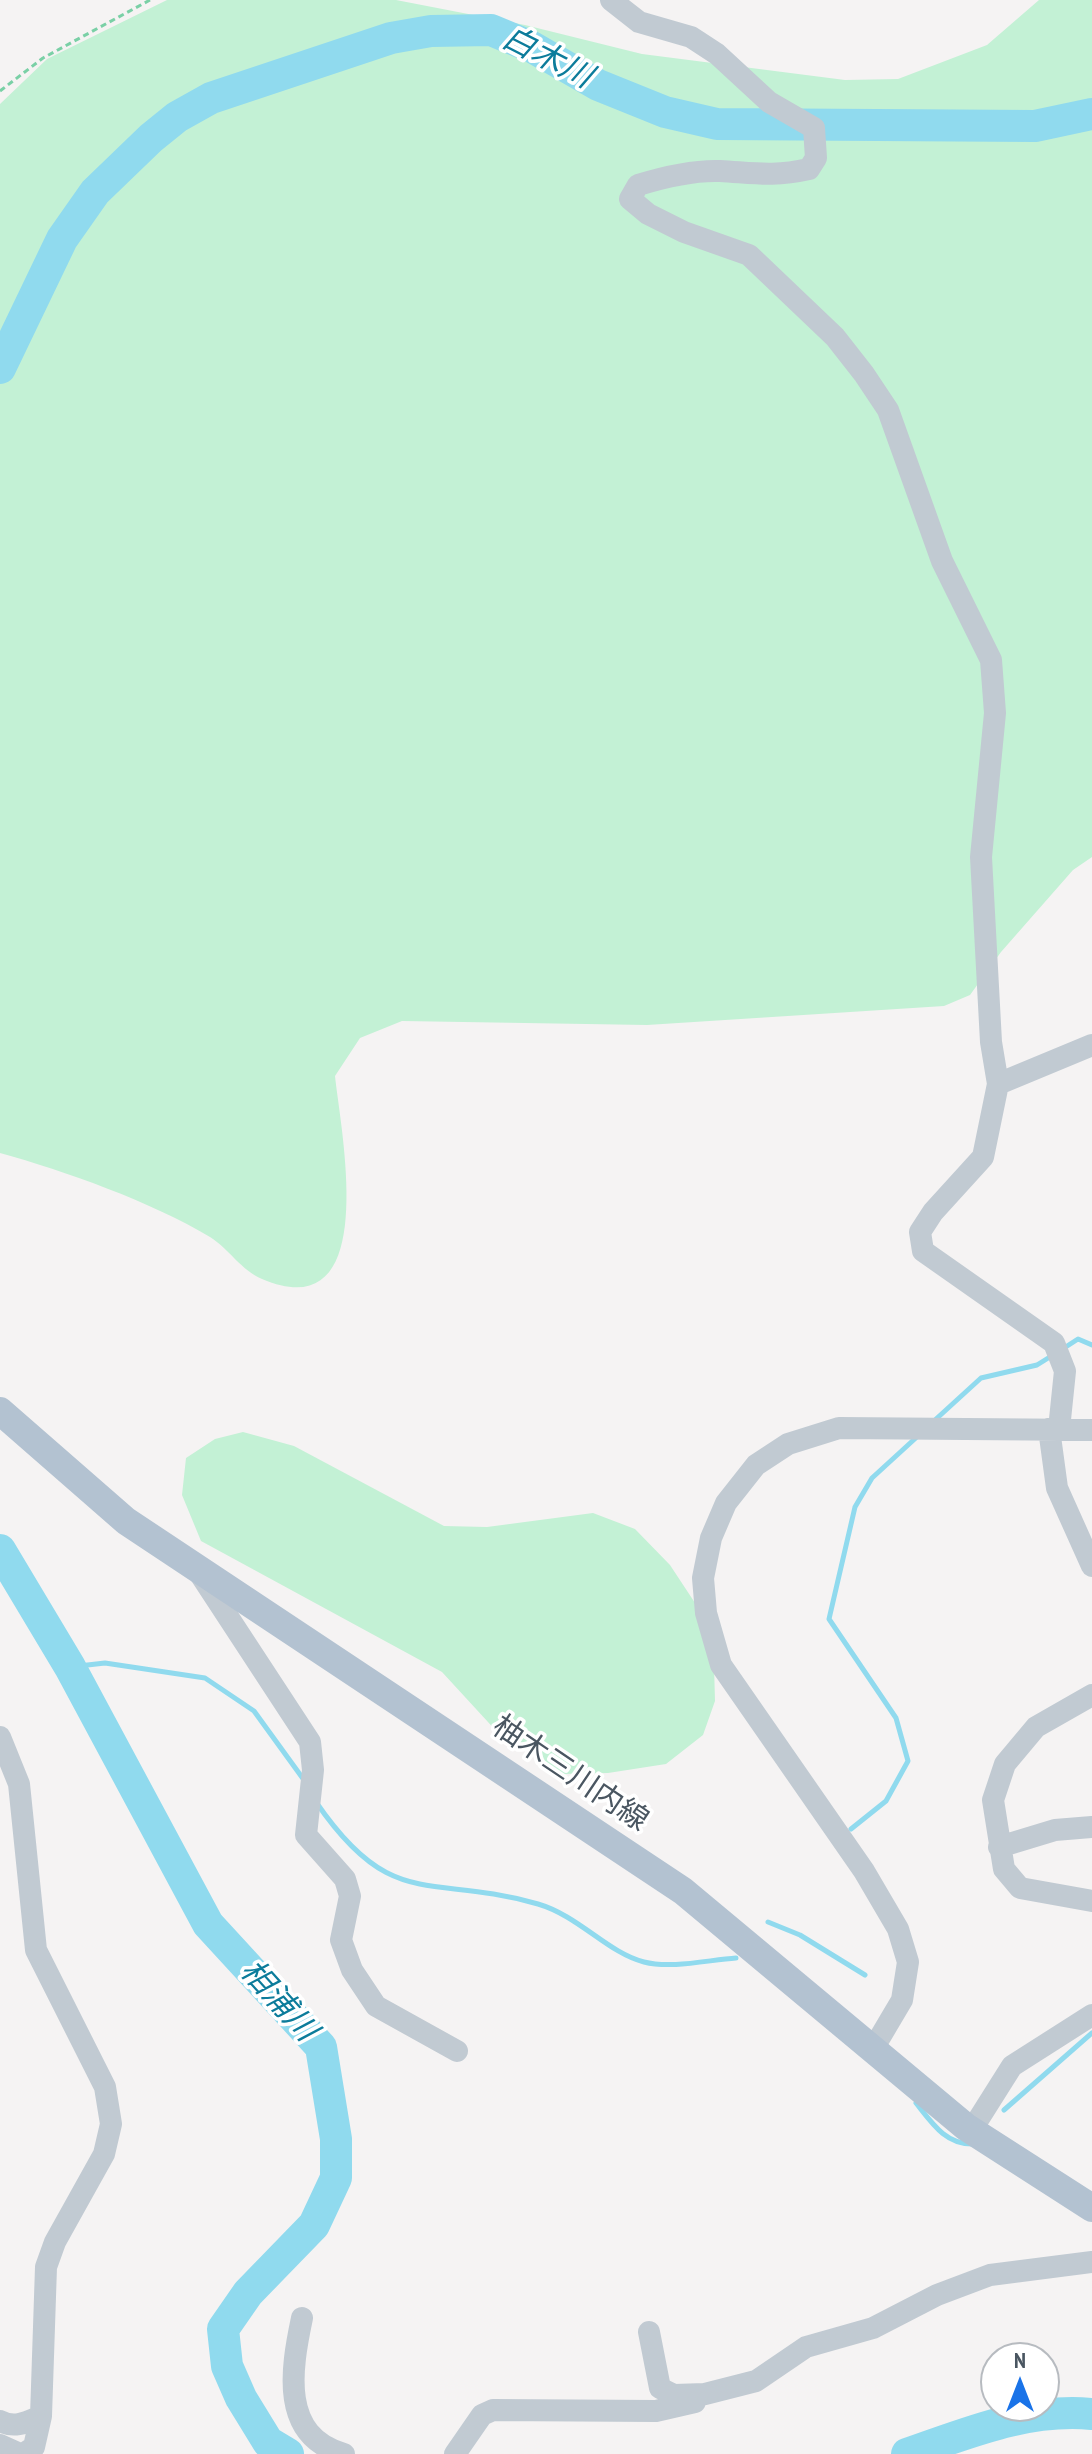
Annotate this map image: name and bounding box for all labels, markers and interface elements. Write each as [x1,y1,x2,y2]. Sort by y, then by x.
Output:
water label: 白木川 [496,19,598,97]
street label: 柚木三川内線 [485,1709,655,1839]
water label: 相浦川 [232,1952,324,2050]
north arrow [980,2342,1060,2422]
text: N [1014,2346,1026,2374]

